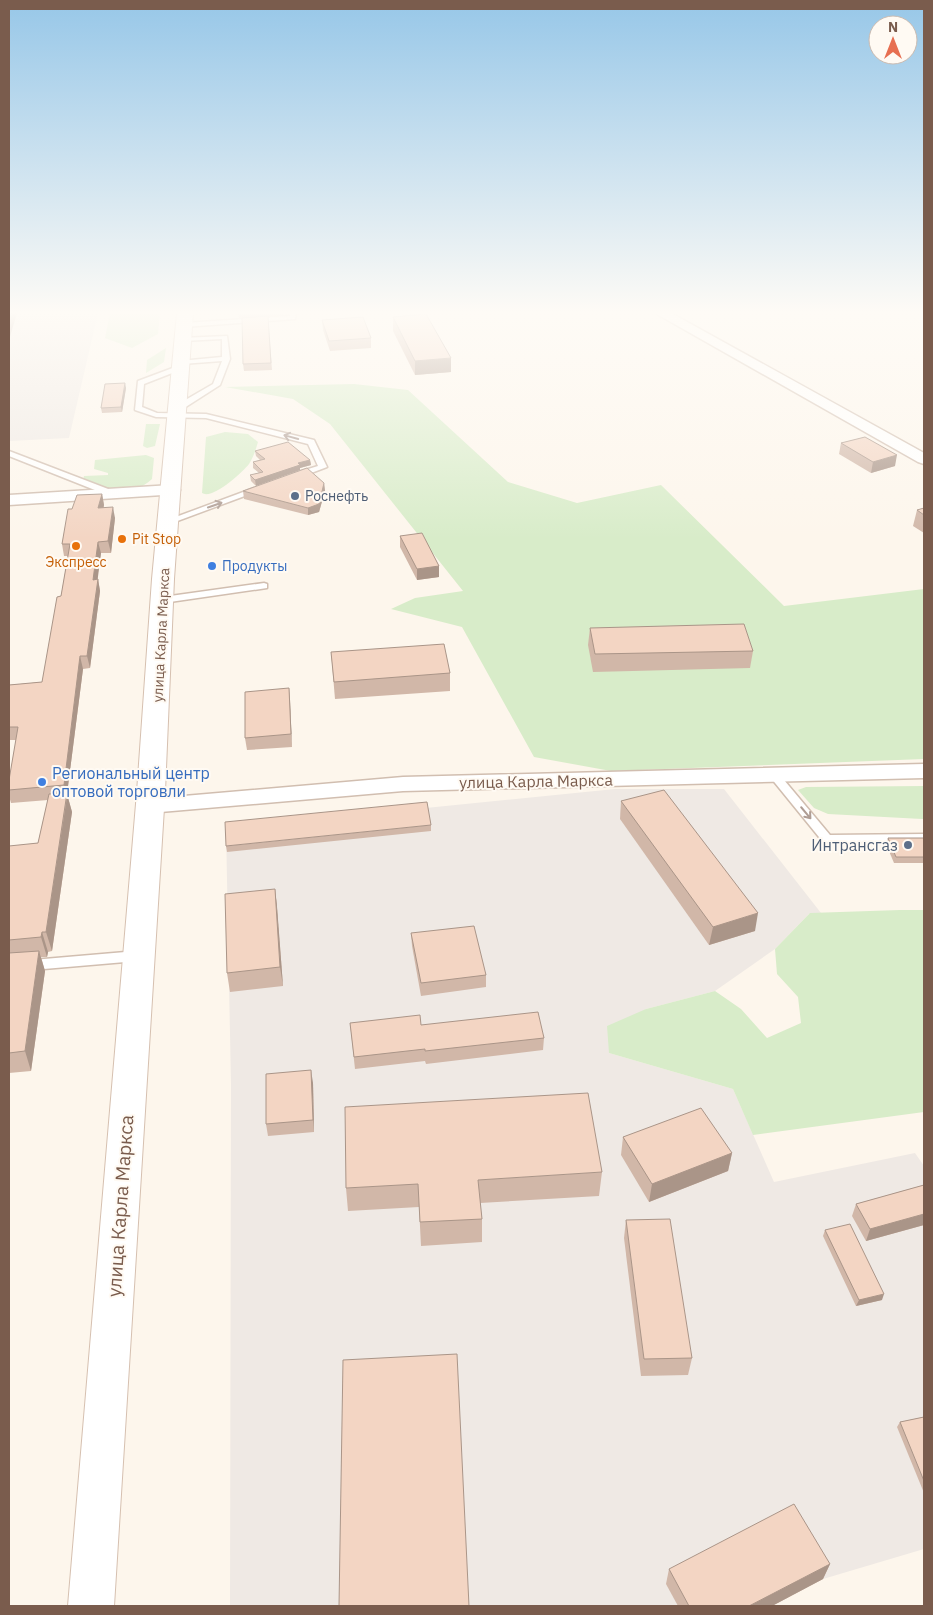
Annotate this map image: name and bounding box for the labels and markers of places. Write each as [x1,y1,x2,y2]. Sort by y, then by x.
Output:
place label: Роснефть [305,487,368,505]
marker: Роснефть [289,490,301,502]
place label: Pit Stop [132,530,181,548]
marker: Pit Stop [116,533,128,545]
marker: Экспресс [70,540,82,552]
place label: Экспресс [45,553,107,571]
place label: Продукты [222,557,287,575]
marker: Продукты [206,560,218,572]
place label: Региональный центр оптовой торговли [52,763,210,801]
marker: Региональный центр оптовой торговли [36,776,48,788]
place label: Интрансгаз [811,835,898,855]
marker: Интрансгаз [902,839,914,851]

